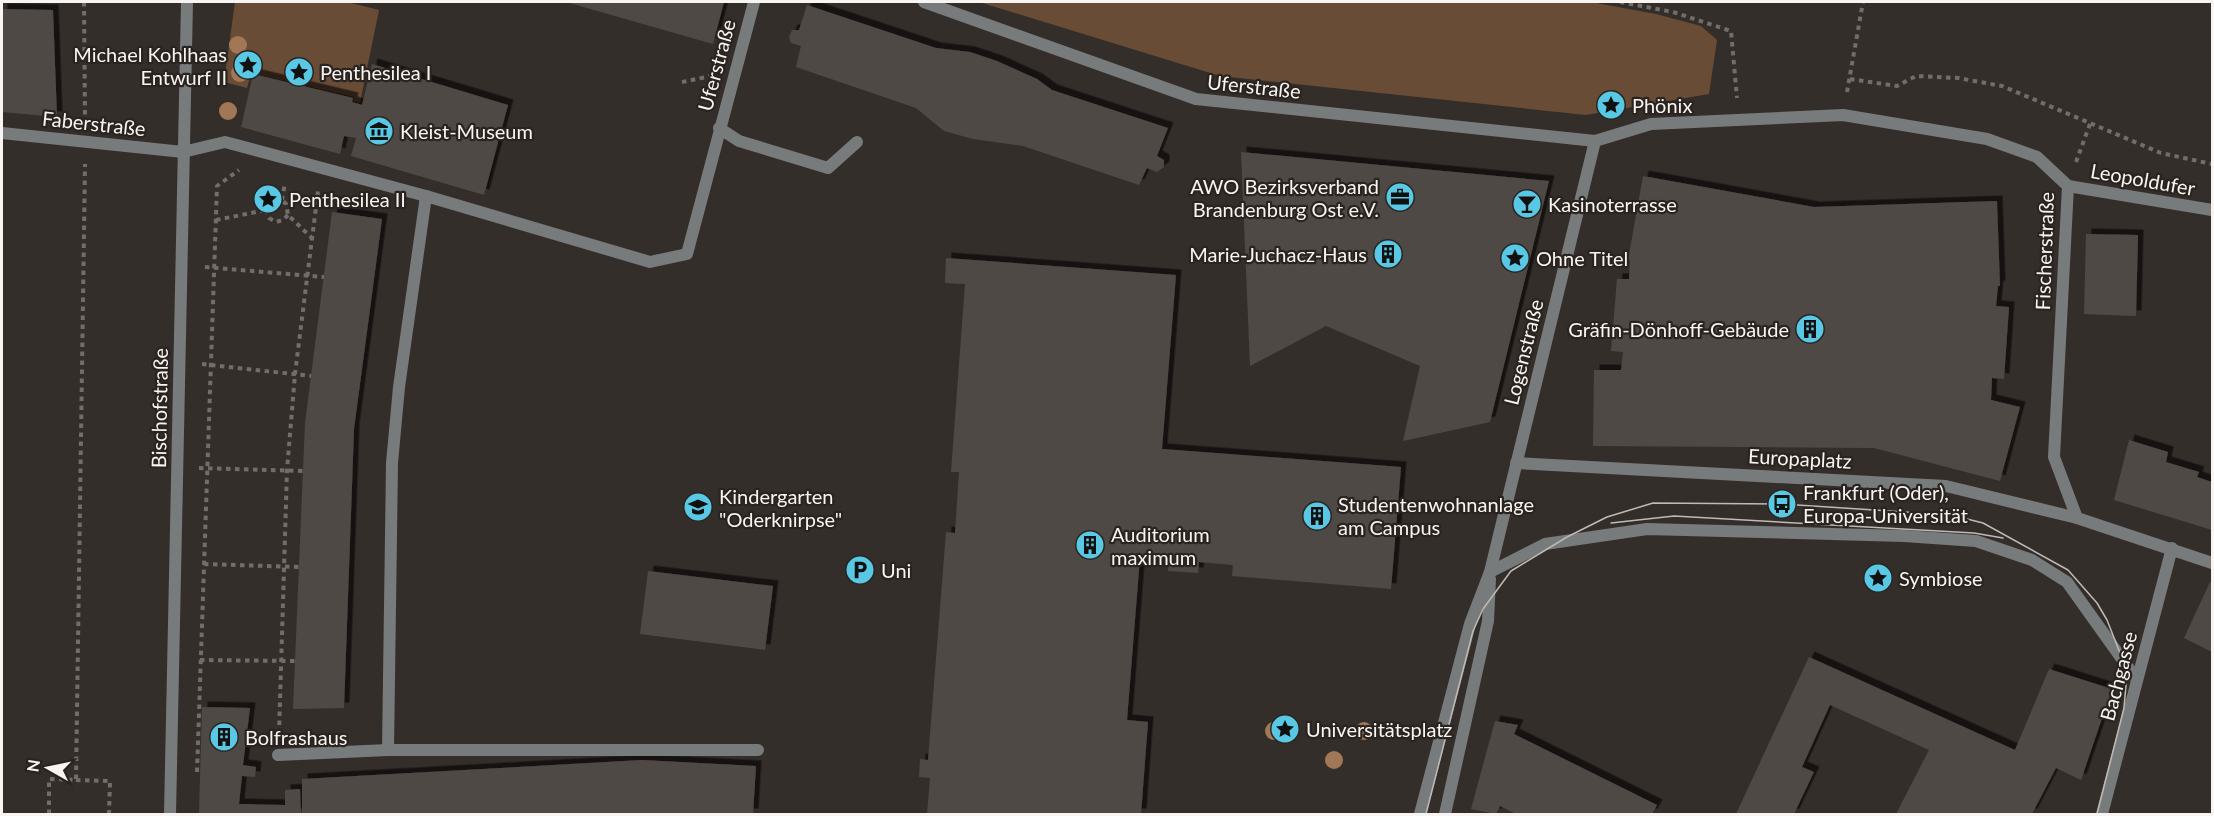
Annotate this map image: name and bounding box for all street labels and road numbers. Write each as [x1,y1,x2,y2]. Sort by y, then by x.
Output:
street label: Uferstraße [692,17,740,113]
street label: Uferstraße [1206,69,1302,103]
street label: Faberstraße [41,106,147,140]
street label: Leopoldufer [2089,158,2198,200]
street label: Fischerstraße [2030,191,2058,311]
street label: Logenstraße [1498,297,1548,407]
street label: Bischofstraße [146,348,172,468]
street label: Europaplatz [1748,443,1852,473]
street label: Bachgasse [2095,629,2141,723]

